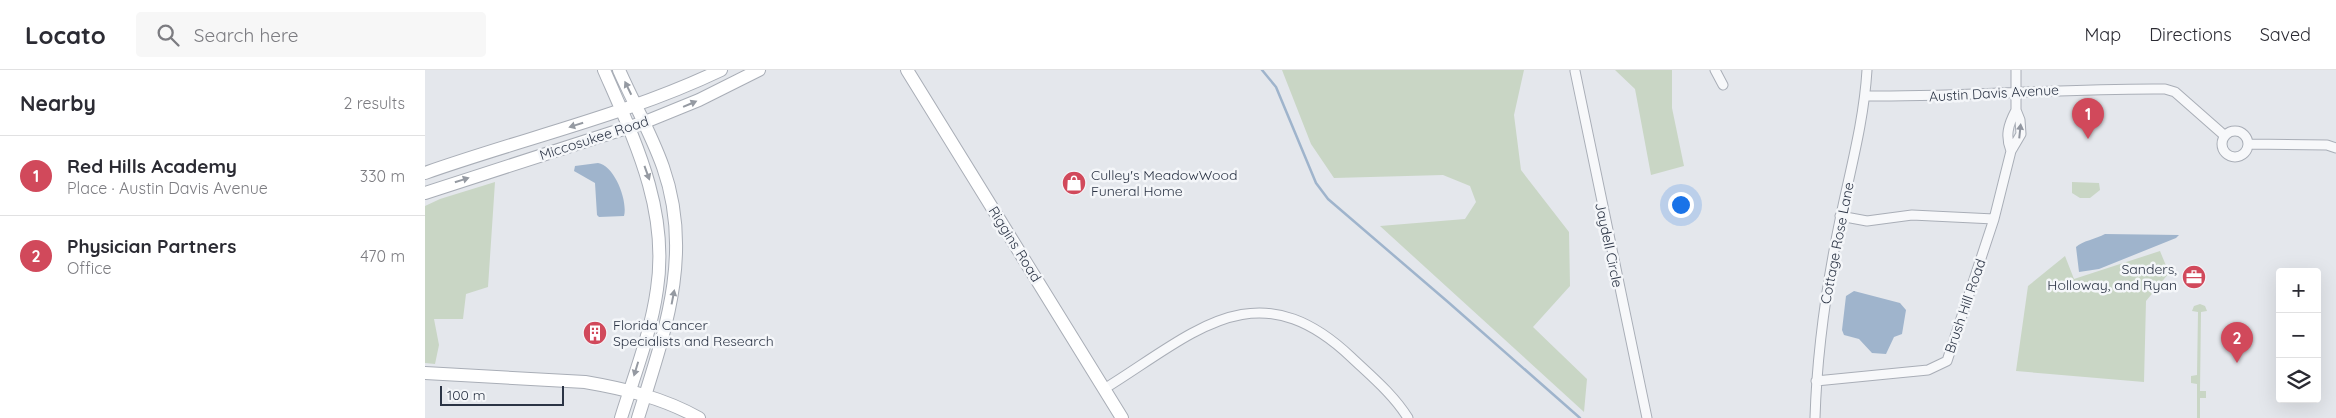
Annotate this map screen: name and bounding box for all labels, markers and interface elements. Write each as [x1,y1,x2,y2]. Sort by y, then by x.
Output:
search box [136,12,486,57]
text: Locato [25,20,106,50]
icon: search [154,21,182,49]
text: Search here [194,23,299,47]
text: Map [2084,23,2121,46]
text: Directions [2149,23,2232,46]
text: Saved [2260,23,2311,46]
one-way arrow [623,81,631,95]
street label: Austin Davis Avenue [1929,81,2060,105]
text: Nearby [20,90,96,116]
text: 2 results [343,93,405,113]
pin: 1 [2072,98,2104,139]
one-way arrow [683,100,697,108]
street label: Miccosukee Road [537,112,651,164]
one-way arrow [568,122,583,130]
one-way arrow [2016,123,2024,139]
text: Red Hills Academy [67,154,237,178]
text: 1 [33,166,39,186]
text: 330 m [360,166,405,186]
one-way arrow [643,166,651,181]
place label: Culley's MeadowWood Funeral Home [1091,166,1238,200]
shop icon: Culley's MeadowWood Funeral Home [1061,170,1087,196]
one-way arrow [455,175,470,183]
text: Place · Austin Davis Avenue [67,178,268,198]
street label: Cottage Rose Lane [1816,180,1858,305]
your location [1668,192,1694,218]
street label: Jaydell Circle [1591,201,1627,289]
street label: Riggins Road [985,203,1045,285]
text: Physician Partners [67,234,236,258]
text: 2 [31,246,41,266]
text: 470 m [360,246,405,266]
street label: Brush Hill Road [1940,256,1990,356]
text: Office [67,258,112,278]
place label: Sanders, Holloway, and Ryan [2047,260,2177,294]
office icon: Sanders, Holloway, and Ryan [2181,264,2207,290]
map controls [2276,268,2321,403]
button: + [2276,268,2321,313]
one-way arrow [669,289,677,305]
button: − [2276,313,2321,358]
place label: Florida Cancer Specialists and Research [613,316,774,350]
building icon: Florida Cancer Specialists and Research [582,320,608,346]
pin: 2 [2221,322,2253,363]
button: layers [2276,358,2321,403]
one-way arrow [632,361,639,376]
scale bar [440,383,564,406]
text: 100 m [447,386,485,404]

